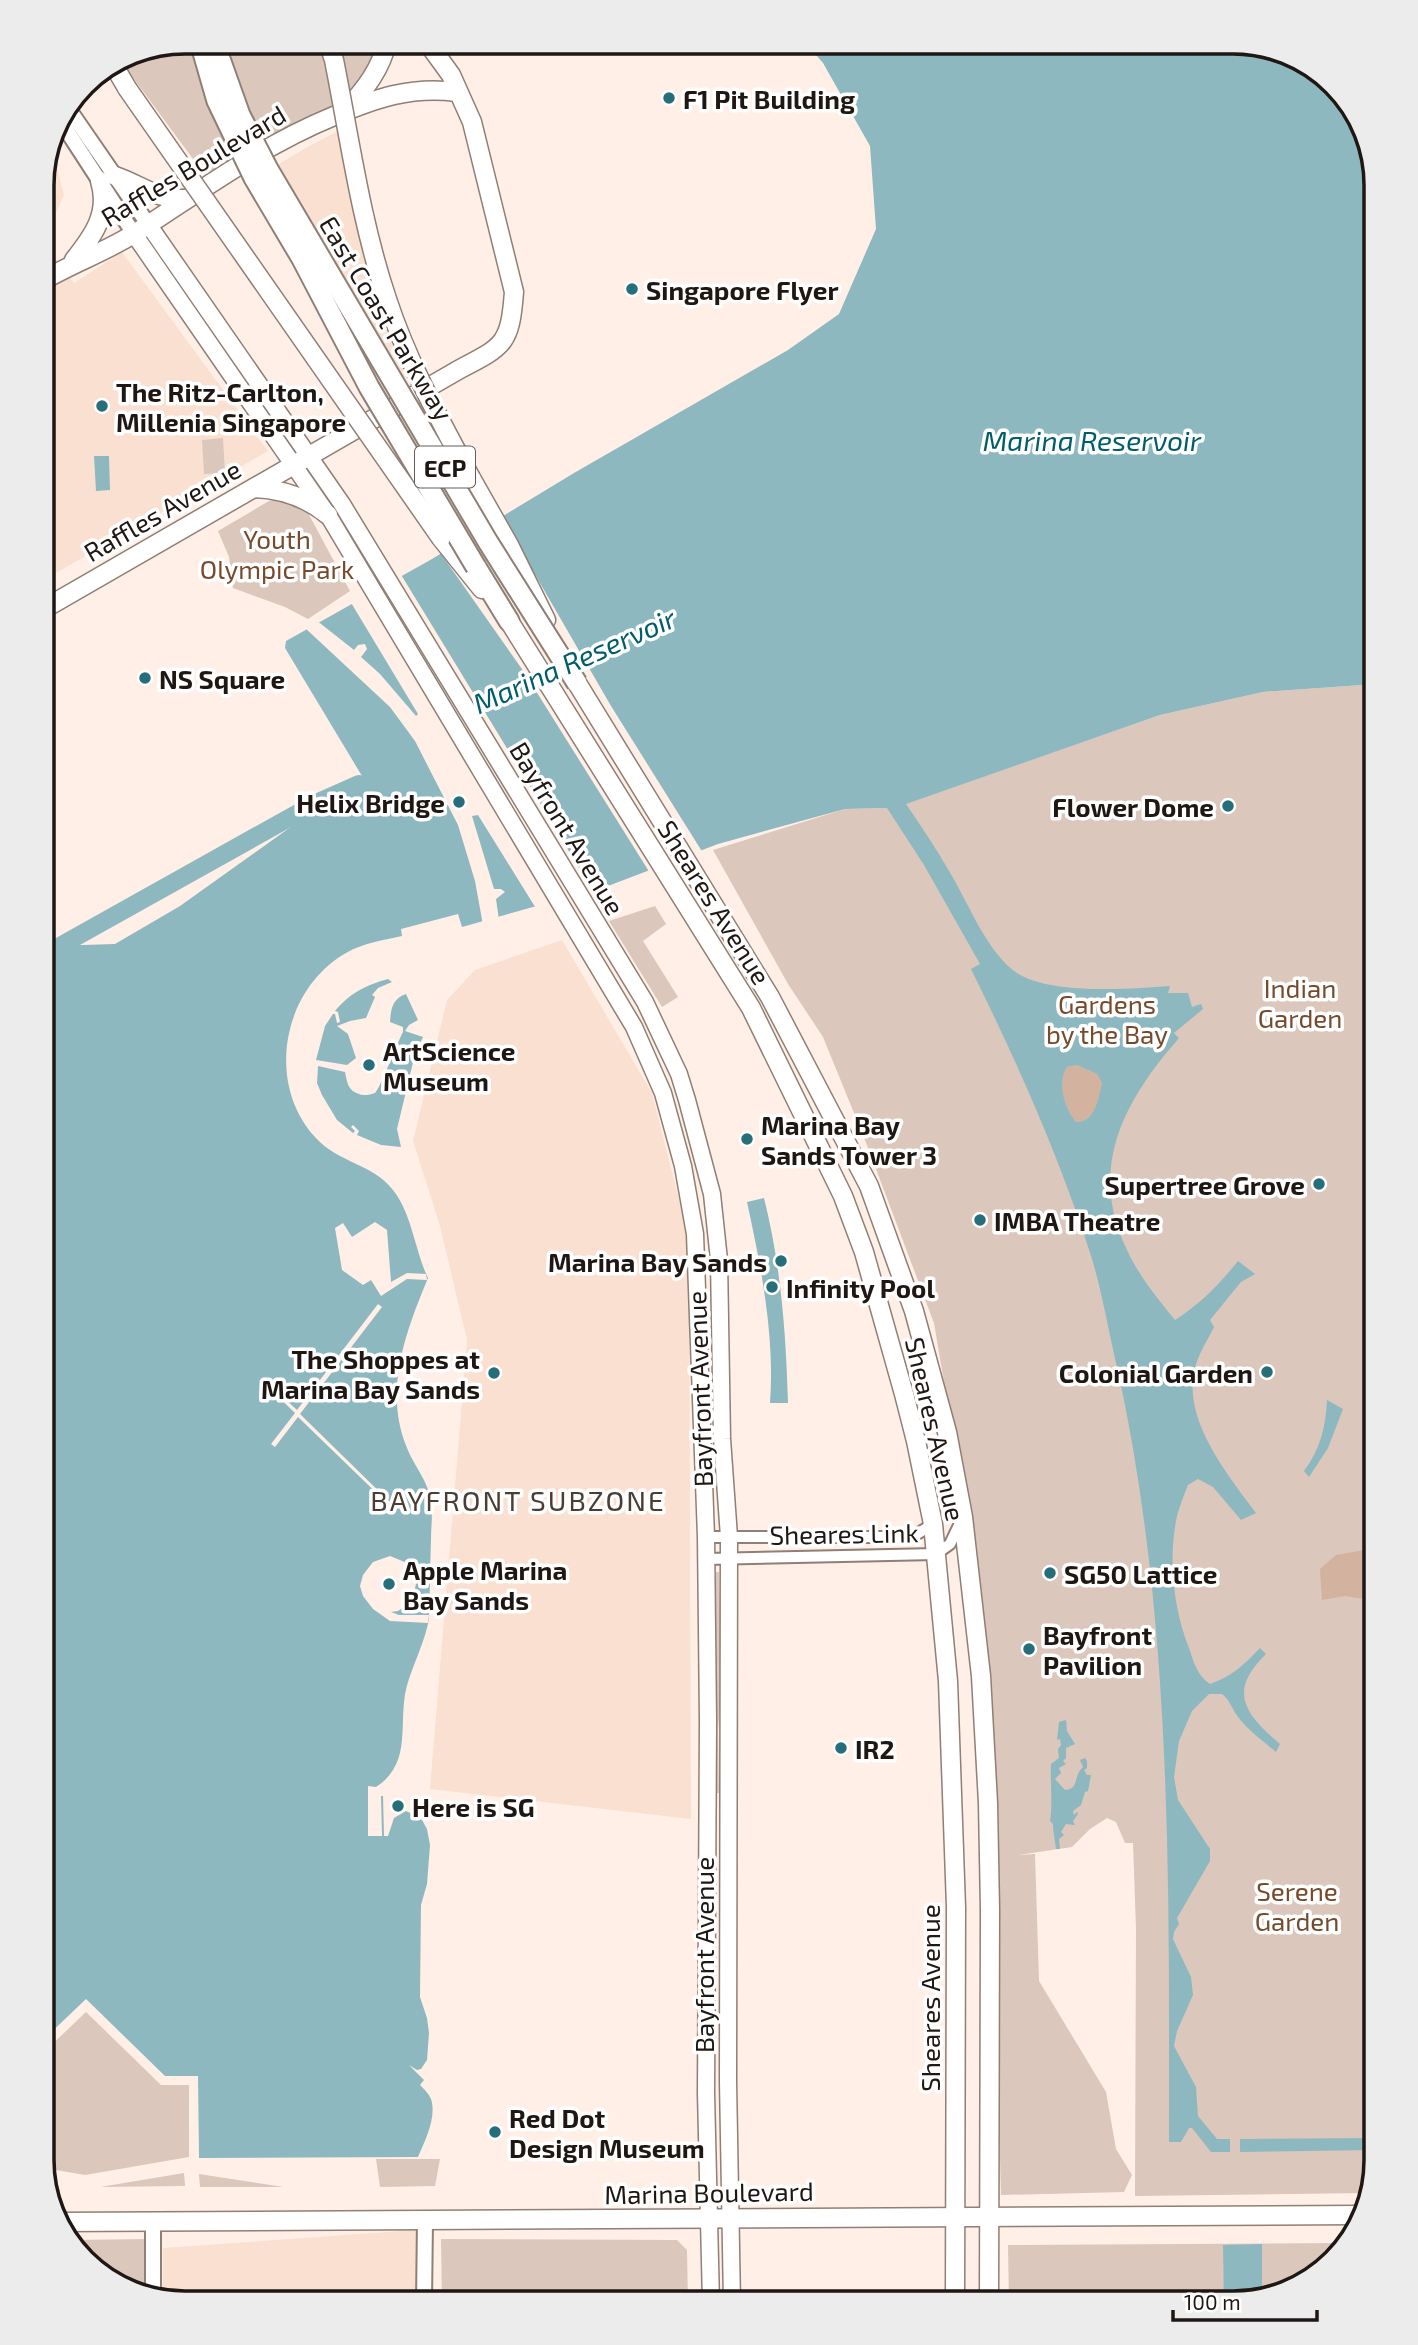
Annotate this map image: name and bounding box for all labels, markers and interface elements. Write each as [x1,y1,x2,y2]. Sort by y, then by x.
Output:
place label: F1 Pit Building [683,83,855,114]
marker: F1 Pit Building [661,90,677,106]
street label: Raffles Boulevard [95,98,291,232]
street label: East Coast Parkway [314,210,460,426]
place label: Singapore Flyer [646,274,839,306]
marker: Singapore Flyer [624,281,640,297]
place label: The Ritz-Carlton, Millenia Singapore [116,376,346,437]
marker: The Ritz-Carlton, Millenia Singapore [94,398,110,414]
water label: Marina Reservoir [983,423,1202,457]
road number: ECP [415,446,475,488]
street label: Raffles Avenue [78,453,246,567]
park label: Youth Olympic Park [200,523,354,584]
water label: Marina Reservoir [467,600,681,720]
place label: NS Square [159,663,285,694]
marker: NS Square [137,670,153,686]
street label: Bayfront Avenue [504,736,632,920]
place label: Helix Bridge [296,787,445,818]
place label: Flower Dome [1052,791,1214,822]
marker: Helix Bridge [451,794,467,810]
marker: Flower Dome [1220,798,1236,814]
street label: Sheares Avenue [652,814,778,990]
park label: Indian Garden [1258,972,1342,1033]
park label: Gardens by the Bay [1046,988,1168,1049]
place label: ArtScience Museum [383,1035,515,1096]
marker: ArtScience Museum [361,1057,377,1073]
place label: Marina Bay Sands Tower 3 [761,1109,937,1170]
marker: Marina Bay Sands Tower 3 [739,1131,755,1147]
place label: Supertree Grove [1105,1169,1305,1200]
marker: Supertree Grove [1311,1176,1327,1192]
place label: IMBA Theatre [994,1205,1160,1236]
marker: IMBA Theatre [972,1212,988,1228]
place label: Marina Bay Sands [548,1246,767,1278]
marker: Marina Bay Sands [773,1253,789,1269]
place label: Infinity Pool [786,1272,935,1304]
marker: Infinity Pool [764,1279,780,1295]
street label: Bayfront Avenue [680,1290,718,1488]
street label: Sheares Avenue [900,1334,972,1524]
place label: The Shoppes at Marina Bay Sands [261,1343,480,1405]
place label: Colonial Garden [1059,1357,1253,1388]
marker: Colonial Garden [1259,1364,1275,1380]
marker: The Shoppes at Marina Bay Sands [486,1365,502,1381]
district label: BAYFRONT SUBZONE [370,1483,666,1517]
street label: Sheares Link [769,1516,919,1550]
place label: Apple Marina Bay Sands [403,1554,567,1616]
place label: SG50 Lattice [1064,1558,1217,1589]
marker: SG50 Lattice [1042,1565,1058,1581]
marker: Apple Marina Bay Sands [381,1576,397,1592]
place label: Bayfront Pavilion [1043,1619,1152,1680]
marker: Bayfront Pavilion [1021,1641,1037,1657]
place label: IR2 [855,1733,895,1764]
marker: IR2 [833,1740,849,1756]
place label: Here is SG [412,1791,534,1822]
marker: Here is SG [390,1798,406,1814]
street label: Bayfront Avenue [688,1857,719,2053]
park label: Serene Garden [1255,1875,1339,1936]
street label: Sheares Avenue [914,1904,945,2092]
place label: Red Dot Design Museum [509,2102,705,2163]
marker: Red Dot Design Museum [487,2124,503,2140]
street label: Marina Boulevard [604,2175,814,2209]
scale bar [1173,2278,1316,2322]
text: 100 m [1184,2289,1241,2314]

